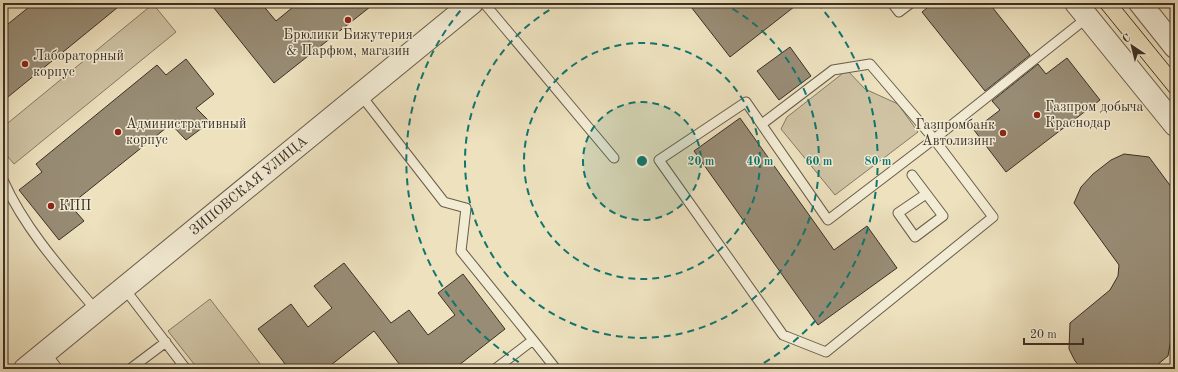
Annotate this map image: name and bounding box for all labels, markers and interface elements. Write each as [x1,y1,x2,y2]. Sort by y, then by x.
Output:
marker: Брюлики Бижутерия & Парфюм, магазин [343,15,353,25]
north arrow [1112,26,1152,66]
place label: Брюлики Бижутерия & Парфюм, магазин [283,28,413,59]
text: С [1121,32,1133,46]
place label: Лабораторный корпус [33,49,124,79]
marker: Лабораторный корпус [20,59,30,69]
place label: Газпром добыча Краснодар [1045,100,1143,130]
marker: Газпром добыча Краснодар [1032,110,1042,120]
place label: Административный корпус [126,117,247,147]
place label: Газпромбанк Автолизинг [915,118,995,148]
marker: Административный корпус [113,127,123,137]
marker: Газпромбанк Автолизинг [998,128,1008,138]
street label: ЗИПОВСКАЯ УЛИЦА [187,134,310,238]
centre of rings [635,154,649,168]
text: 20 m [688,156,715,168]
text: 40 m [747,156,774,168]
text: 60 m [806,156,833,168]
text: 80 m [865,156,892,168]
place label: КПП [59,199,91,213]
marker: КПП [46,201,56,211]
scale bar [1024,320,1083,346]
text: 20 m [1030,329,1057,341]

